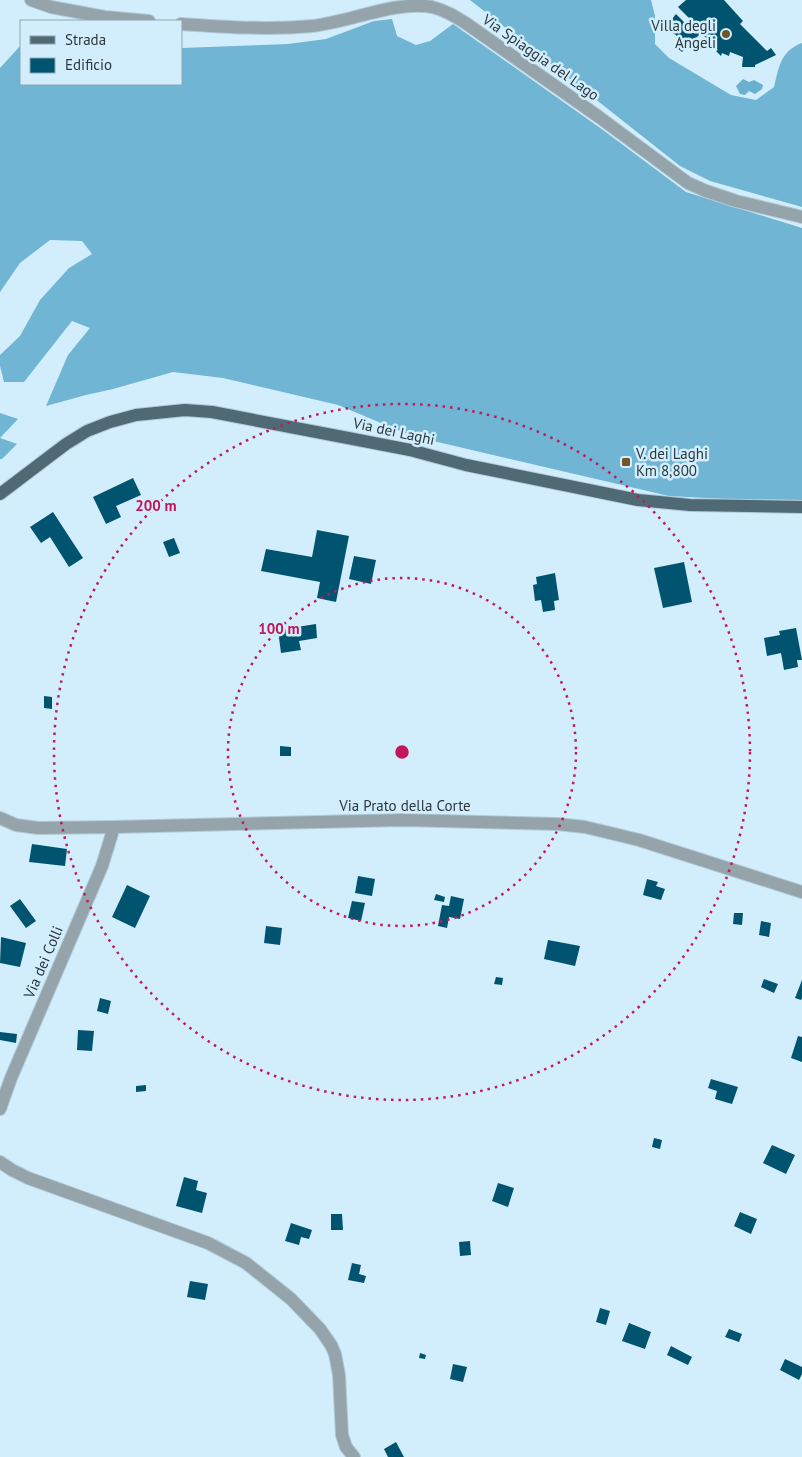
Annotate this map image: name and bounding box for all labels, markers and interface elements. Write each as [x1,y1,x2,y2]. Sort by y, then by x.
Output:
street label: Via Spiaggia del Lago [478,9,603,104]
place label: Villa degli Angeli [650,16,716,52]
legend [20,20,182,85]
marker: Villa degli Angeli [720,28,732,40]
text: Strada [65,30,106,49]
text: Edificio [65,55,112,74]
street label: Via dei Laghi [351,413,437,449]
place label: V. dei Laghi Km 8,800 [635,444,708,480]
marker: V. dei Laghi Km 8,800 [620,456,632,468]
text: 200 m [135,496,177,515]
text: 100 m [258,619,300,638]
centre of rings [393,743,411,761]
street label: Via Prato della Corte [338,796,471,815]
street label: Via dei Colli [19,923,67,1002]

